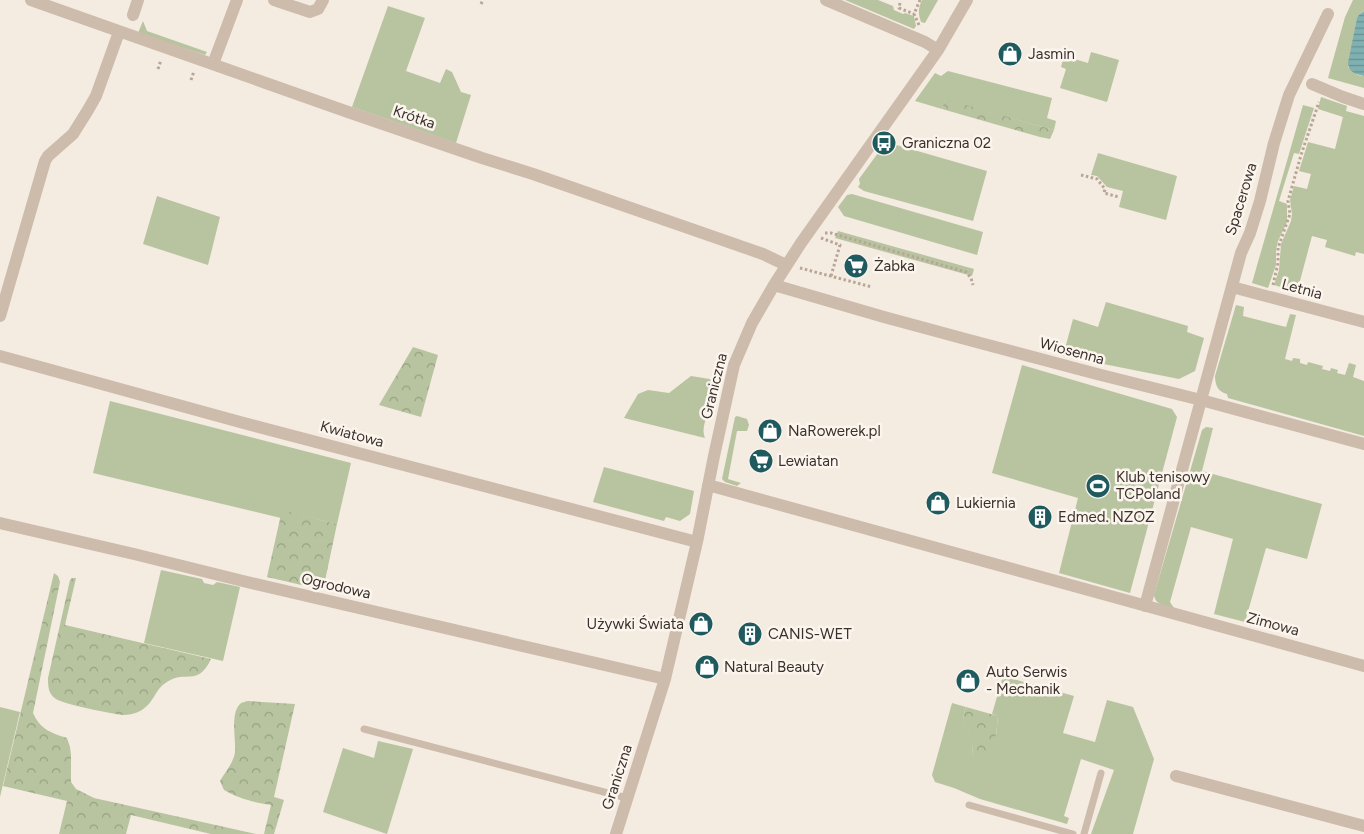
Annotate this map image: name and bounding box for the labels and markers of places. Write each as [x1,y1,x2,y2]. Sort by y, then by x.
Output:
shop icon: Jasmin [997,41,1023,67]
place label: Jasmin [1028,45,1075,63]
bus stop icon: Graniczna 02 [871,130,897,156]
place label: Graniczna 02 [902,134,991,152]
supermarket icon: Żabka [843,253,869,279]
place label: Żabka [874,257,915,275]
shop icon: NaRowerek.pl [757,418,783,444]
place label: NaRowerek.pl [788,422,881,440]
supermarket icon: Lewiatan [748,448,774,474]
place label: Lewiatan [778,452,838,470]
place label: Klub tenisowy TCPoland [1116,468,1210,503]
sports icon: Klub tenisowy TCPoland [1085,473,1111,499]
shop icon: Lukiernia [925,490,951,516]
place label: Lukiernia [956,494,1016,512]
building icon: Edmed. NZOZ [1027,504,1053,530]
place label: Edmed. NZOZ [1058,508,1155,526]
shop icon: Używki Świata [688,611,714,637]
place label: Używki Świata [587,615,684,633]
building icon: CANIS-WET [737,621,763,647]
place label: CANIS-WET [768,625,852,643]
shop icon: Natural Beauty [694,654,720,680]
place label: Natural Beauty [724,658,824,676]
place label: Auto Serwis - Mechanik [986,663,1067,698]
shop icon: Auto Serwis - Mechanik [955,668,981,694]

